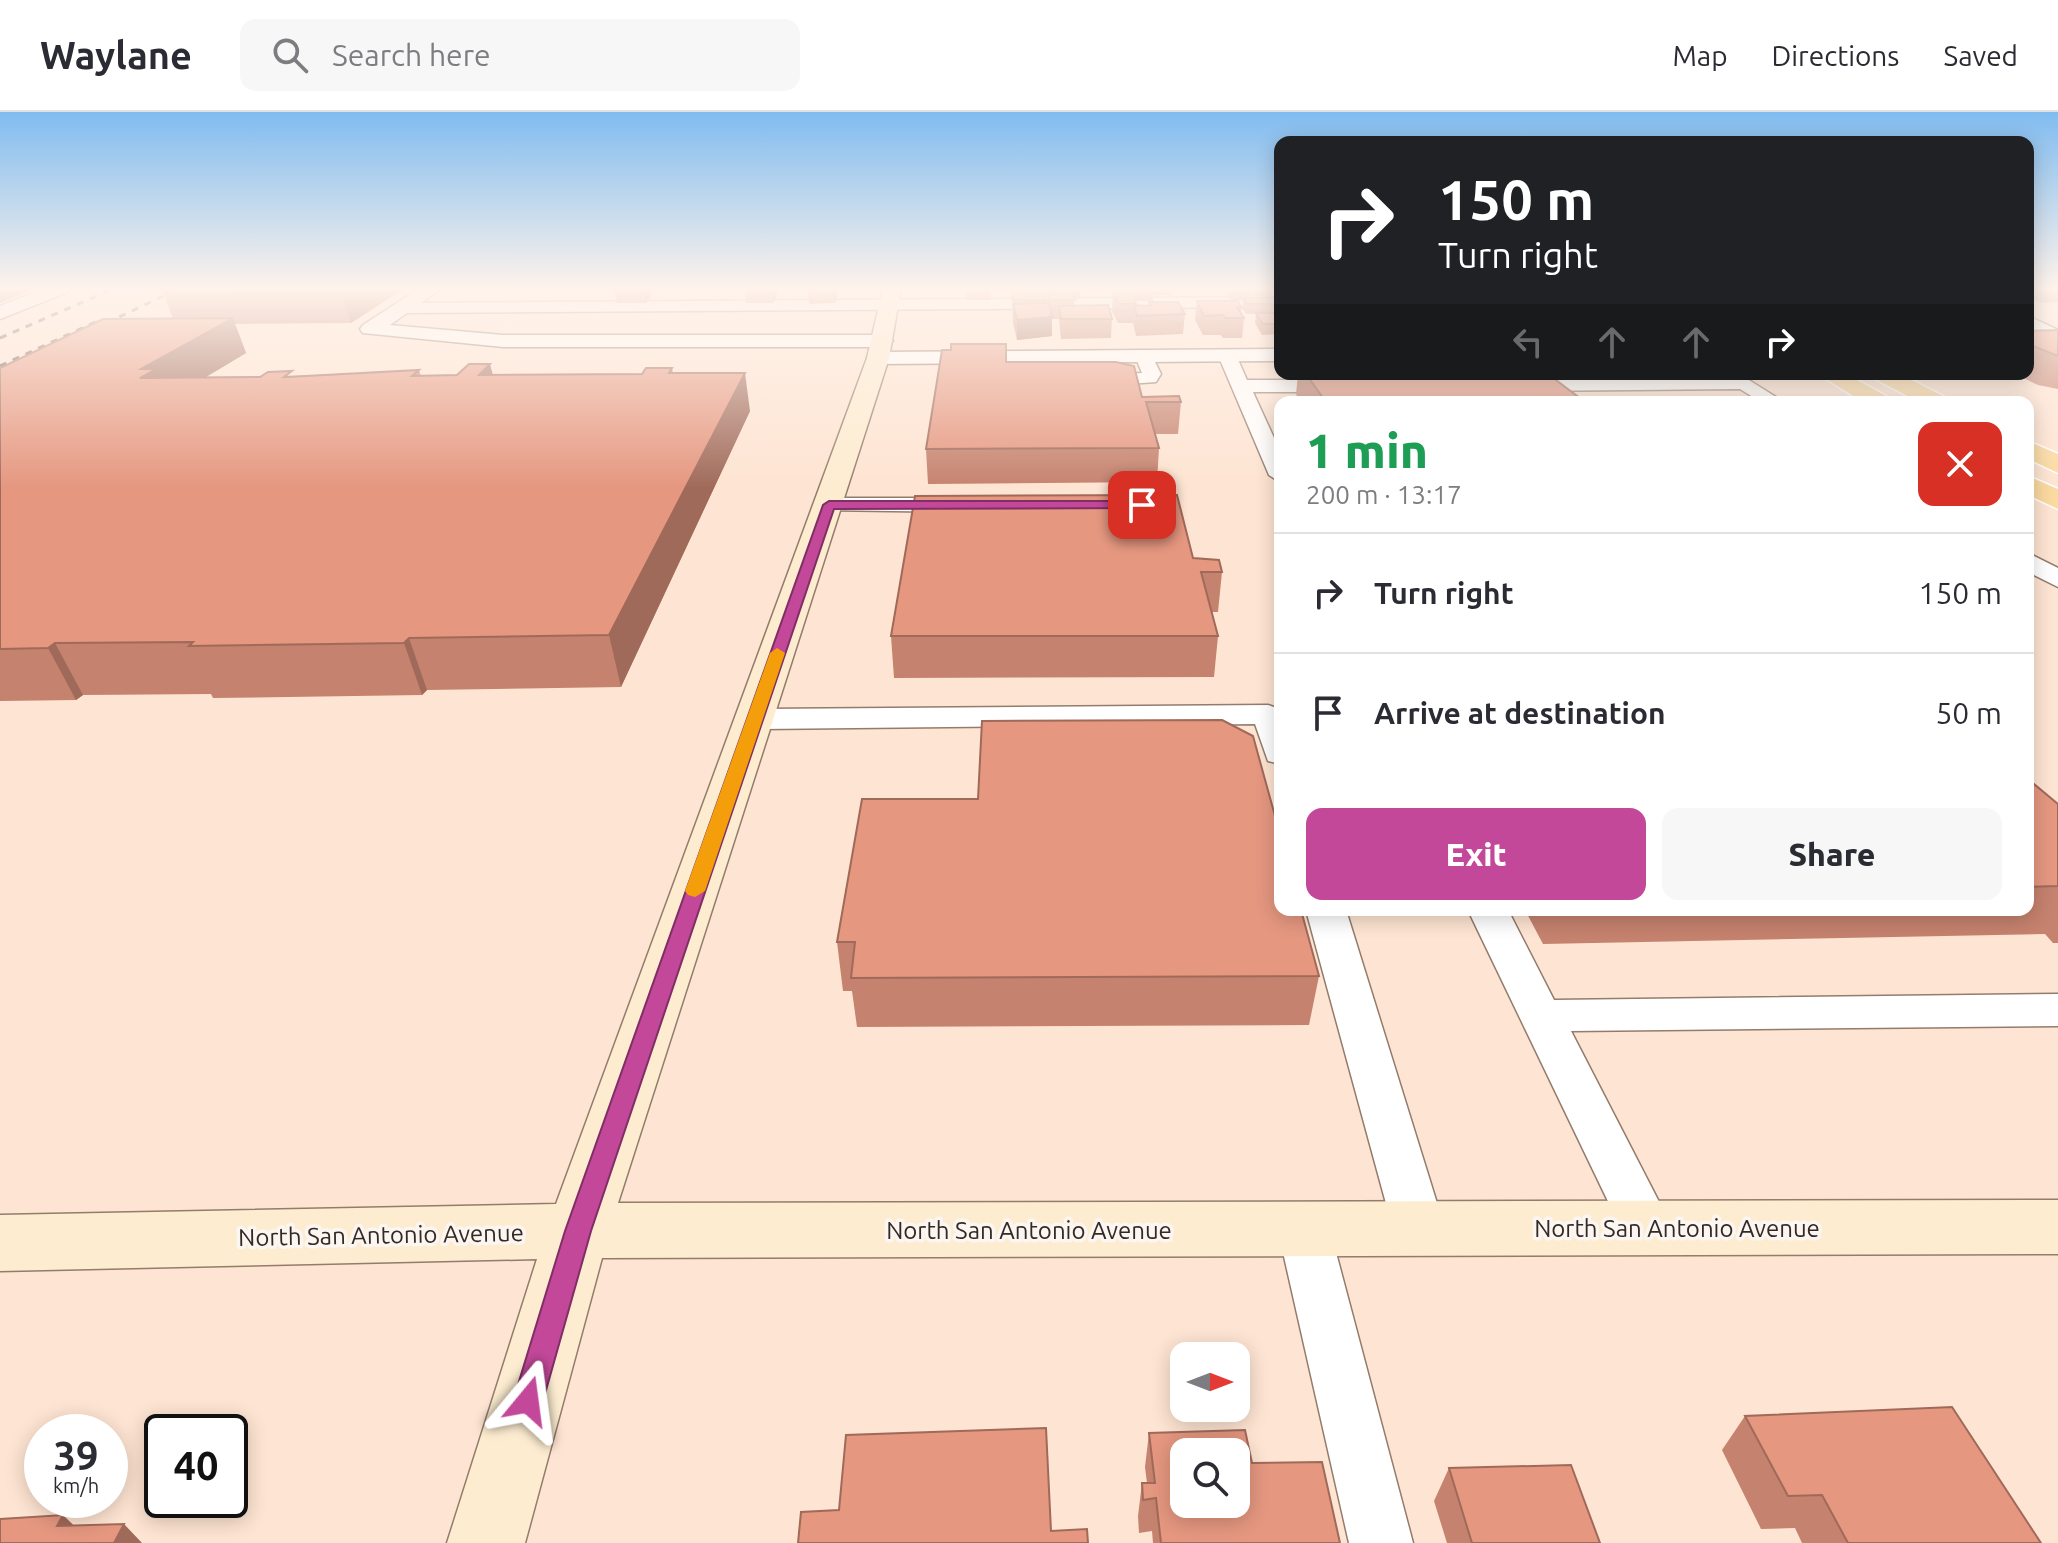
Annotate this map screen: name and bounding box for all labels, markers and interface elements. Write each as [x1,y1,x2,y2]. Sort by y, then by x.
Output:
search box [240,19,800,91]
icon: search [268,33,312,77]
text: Waylane [40,34,192,76]
text: Search here [332,38,491,72]
text: Map [1672,40,1728,71]
text: Directions [1772,40,1899,71]
text: Saved [1943,40,2018,71]
icon: right [1306,168,1410,272]
text: 150 m [1438,168,1594,231]
text: Turn right [1438,234,1598,275]
icon: left [1506,320,1550,364]
icon: ahead [1590,320,1634,364]
icon: ahead [1674,320,1718,364]
icon: right [1758,320,1802,364]
button: close [1918,422,2002,506]
text: 1 min [1306,423,1428,477]
pin [1108,471,1176,539]
text: 200 m · 13:17 [1306,480,1462,509]
icon: arrive [1120,483,1164,527]
icon: right [1306,571,1350,615]
text: Turn right [1374,576,1514,610]
text: 150 m [1918,576,2002,610]
icon: arrive [1306,691,1350,735]
text: Arrive at destination [1374,696,1666,730]
text: 50 m [1935,696,2002,730]
button: Exit [1306,808,1646,900]
button: Share [1662,808,2002,900]
street label: North San Antonio Avenue [1534,1215,1820,1242]
street label: North San Antonio Avenue [886,1217,1172,1244]
street label: North San Antonio Avenue [238,1219,524,1251]
north arrow [1170,1342,1250,1422]
map controls [1170,1342,1250,1518]
position arrow [486,1359,570,1443]
speed limit sign: 40 [144,1414,248,1518]
text: 39 [53,1433,99,1478]
button: search [1170,1438,1250,1518]
text: km/h [53,1474,99,1497]

